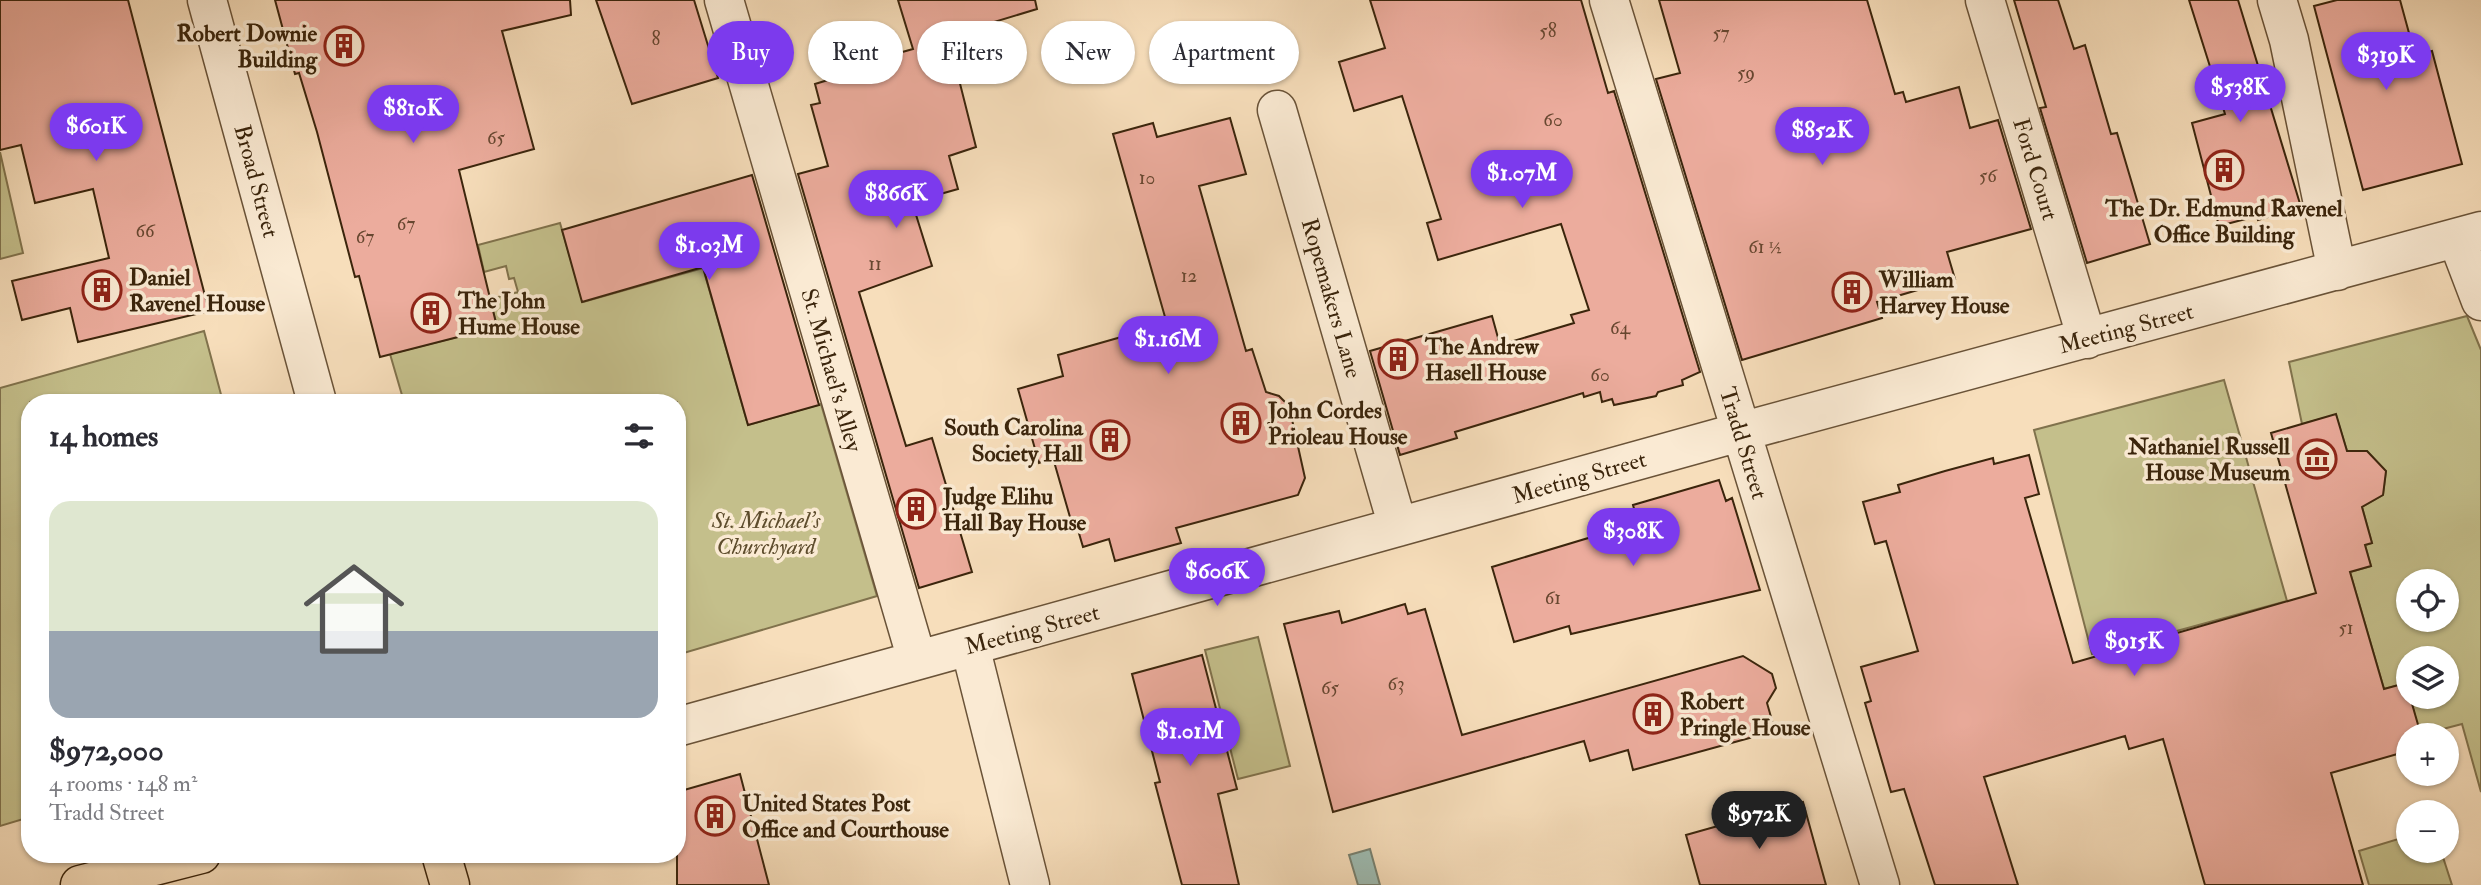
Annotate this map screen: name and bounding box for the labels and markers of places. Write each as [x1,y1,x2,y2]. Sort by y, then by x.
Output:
place label: Robert Downie Building [177,19,319,75]
building icon: Robert Downie Building [323,25,365,67]
pin: $319K [2337,32,2435,92]
pin: $538K [2191,64,2289,124]
pin: $810K [364,86,462,145]
pin: $601K [47,104,145,163]
pin: $852K [1773,108,1871,167]
building icon: The Dr. Edmund Ravenel Office Building [2203,149,2245,191]
pin: $1.07M [1465,150,1579,210]
pin: $866K [847,170,945,230]
place label: The Dr. Edmund Ravenel Office Building [2104,194,2344,250]
pin: $1.03M [652,222,766,282]
place label: Daniel Ravenel House [129,263,266,318]
place label: William Harvey House [1878,265,2010,321]
building icon: Daniel Ravenel House [81,269,123,311]
building icon: William Harvey House [1831,271,1873,313]
place label: The John Hume House [457,286,580,341]
building icon: The John Hume House [410,292,452,334]
pin: $1.16M [1111,316,1225,376]
place label: The Andrew Hasell House [1424,332,1547,387]
building icon: The Andrew Hasell House [1377,338,1419,380]
place label: John Cordes Prioleau House [1267,396,1408,451]
building icon: John Cordes Prioleau House [1220,402,1262,444]
place label: South Carolina Society Hall [944,413,1085,469]
building icon: South Carolina Society Hall [1089,419,1131,461]
place label: Nathaniel Russell House Museum [2127,432,2291,487]
museum icon: Nathaniel Russell House Museum [2296,438,2338,480]
place label: Judge Elihu Hall Bay House [942,482,1087,538]
building icon: Judge Elihu Hall Bay House [895,488,937,530]
pin: $308K [1584,508,1682,568]
pin: $606K [1168,548,1266,608]
pin: $915K [2085,618,2183,678]
place label: Robert Pringle House [1680,687,1811,743]
building icon: Robert Pringle House [1632,693,1674,735]
pin: $1.01M [1133,708,1247,768]
place label: United States Post Office and Courthouse [742,789,949,844]
pin: $972K [1710,792,1808,851]
building icon: United States Post Office and Courthouse [694,795,736,837]

